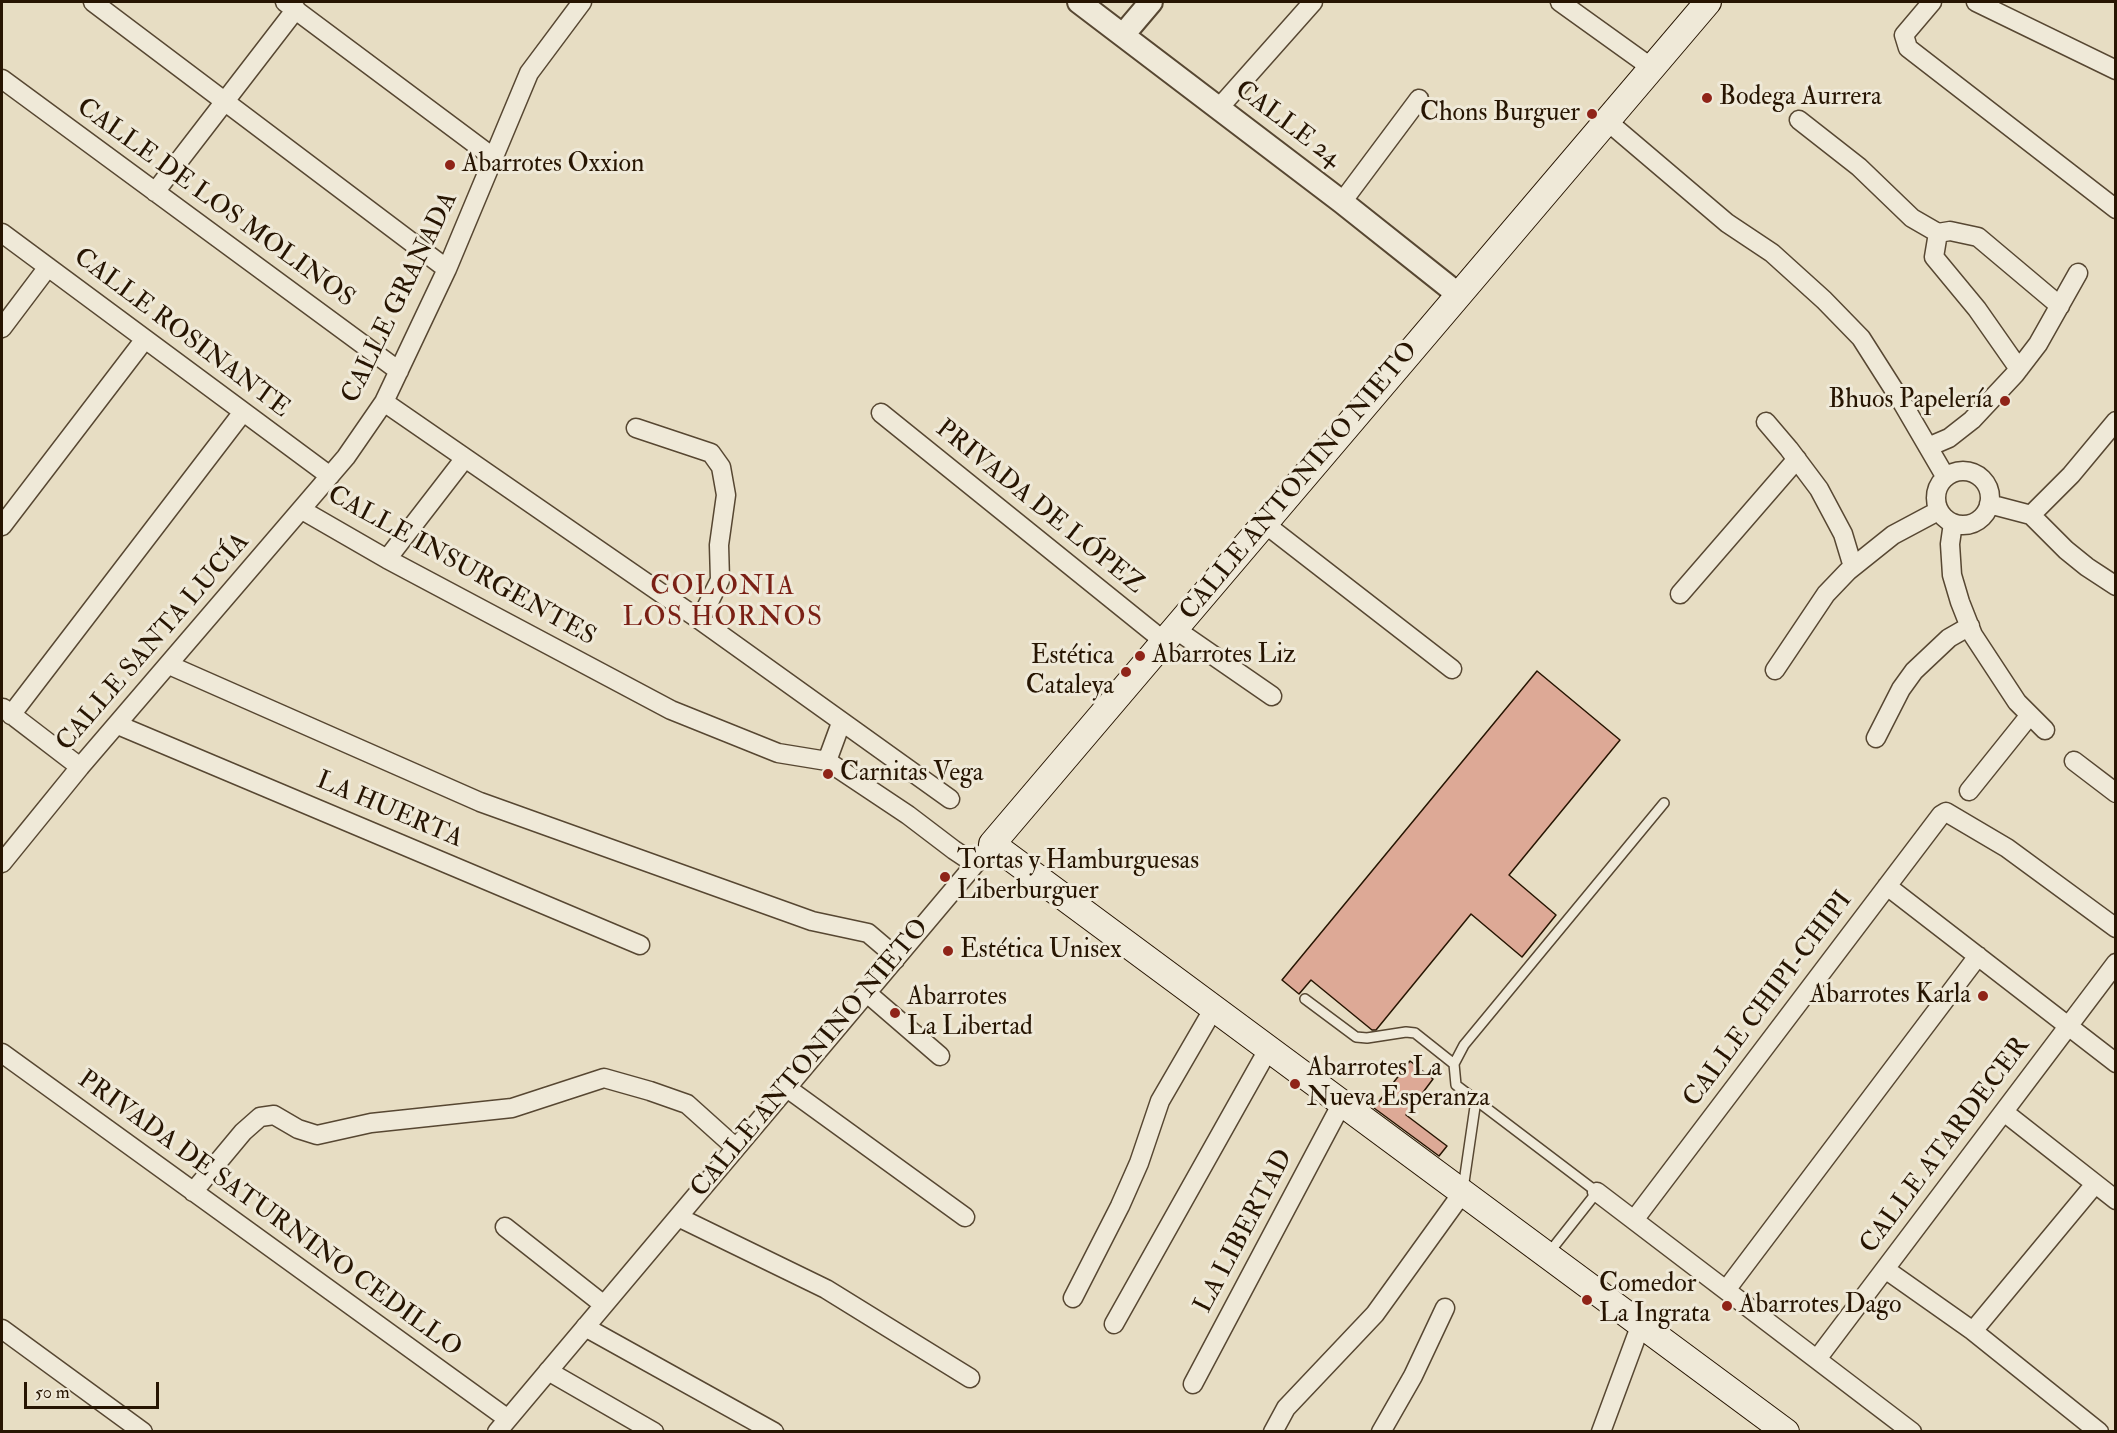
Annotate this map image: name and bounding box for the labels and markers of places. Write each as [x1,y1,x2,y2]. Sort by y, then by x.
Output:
place label: Bodega Aurrera [1719,82,1882,114]
marker: Bodega Aurrera [1700,91,1714,105]
place label: Chons Burguer [1420,98,1580,130]
marker: Chons Burguer [1585,107,1599,121]
place label: Abarrotes Oxxion [462,149,644,181]
marker: Abarrotes Oxxion [443,158,457,172]
place label: Bhuos Papelería [1828,385,1993,417]
marker: Bhuos Papelería [1998,394,2012,408]
place label: Abarrotes Liz [1152,640,1296,672]
place label: Estética Cataleya [1026,641,1114,702]
marker: Abarrotes Liz [1133,649,1147,663]
marker: Estética Cataleya [1119,665,1133,679]
place label: Carnitas Vega [840,758,984,790]
marker: Carnitas Vega [821,767,835,781]
place label: Tortas y Hamburguesas Liberburguer [957,846,1199,908]
marker: Tortas y Hamburguesas Liberburguer [938,870,952,884]
place label: Estética Unisex [960,935,1122,967]
marker: Estética Unisex [941,944,955,958]
place label: Abarrotes Karla [1810,980,1971,1012]
place label: Abarrotes La Libertad [907,982,1033,1044]
marker: Abarrotes Karla [1976,989,1990,1003]
marker: Abarrotes La Libertad [888,1006,902,1020]
place label: Abarrotes La Nueva Esperanza [1307,1053,1490,1114]
marker: Abarrotes La Nueva Esperanza [1288,1077,1302,1091]
place label: Comedor La Ingrata [1599,1269,1710,1330]
place label: Abarrotes Dago [1739,1290,1902,1322]
marker: Comedor La Ingrata [1580,1293,1594,1307]
marker: Abarrotes Dago [1720,1299,1734,1313]

